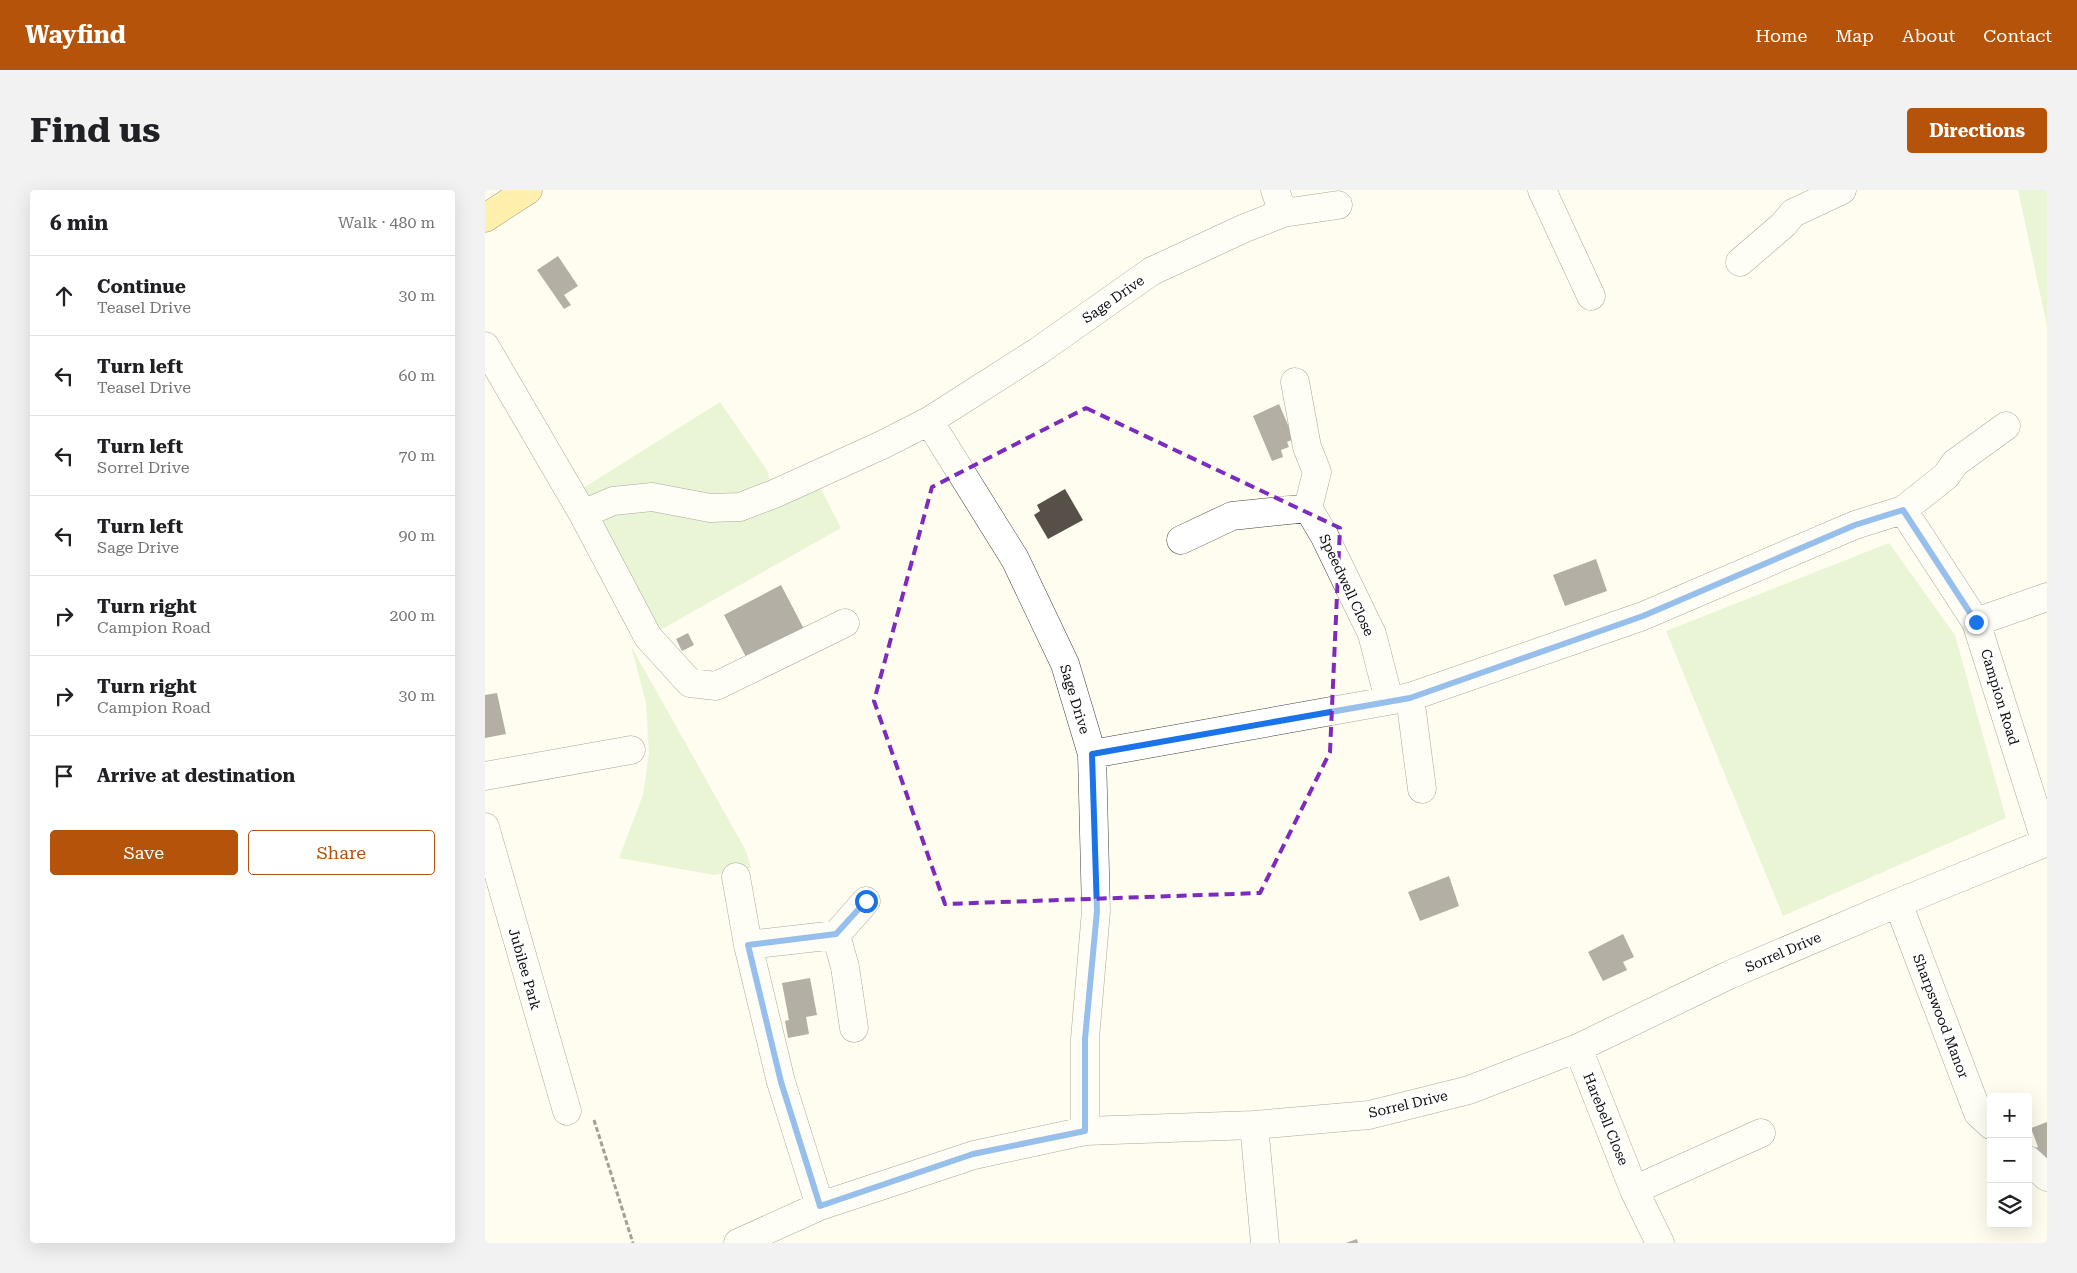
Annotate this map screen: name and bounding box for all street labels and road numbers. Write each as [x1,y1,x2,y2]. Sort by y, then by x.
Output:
street label: Sage Drive [1079,272,1147,326]
street label: Speedwell Close [1316,531,1378,639]
street label: Campion Road [1978,647,2022,747]
street label: Sage Drive [1057,662,1093,736]
street label: Jubilee Park [506,926,544,1012]
street label: Sorrel Drive [1743,929,1824,975]
street label: Sharpswood Manor [1910,952,1972,1081]
street label: Harebell Close [1580,1070,1632,1168]
street label: Sorrel Drive [1367,1087,1449,1121]

